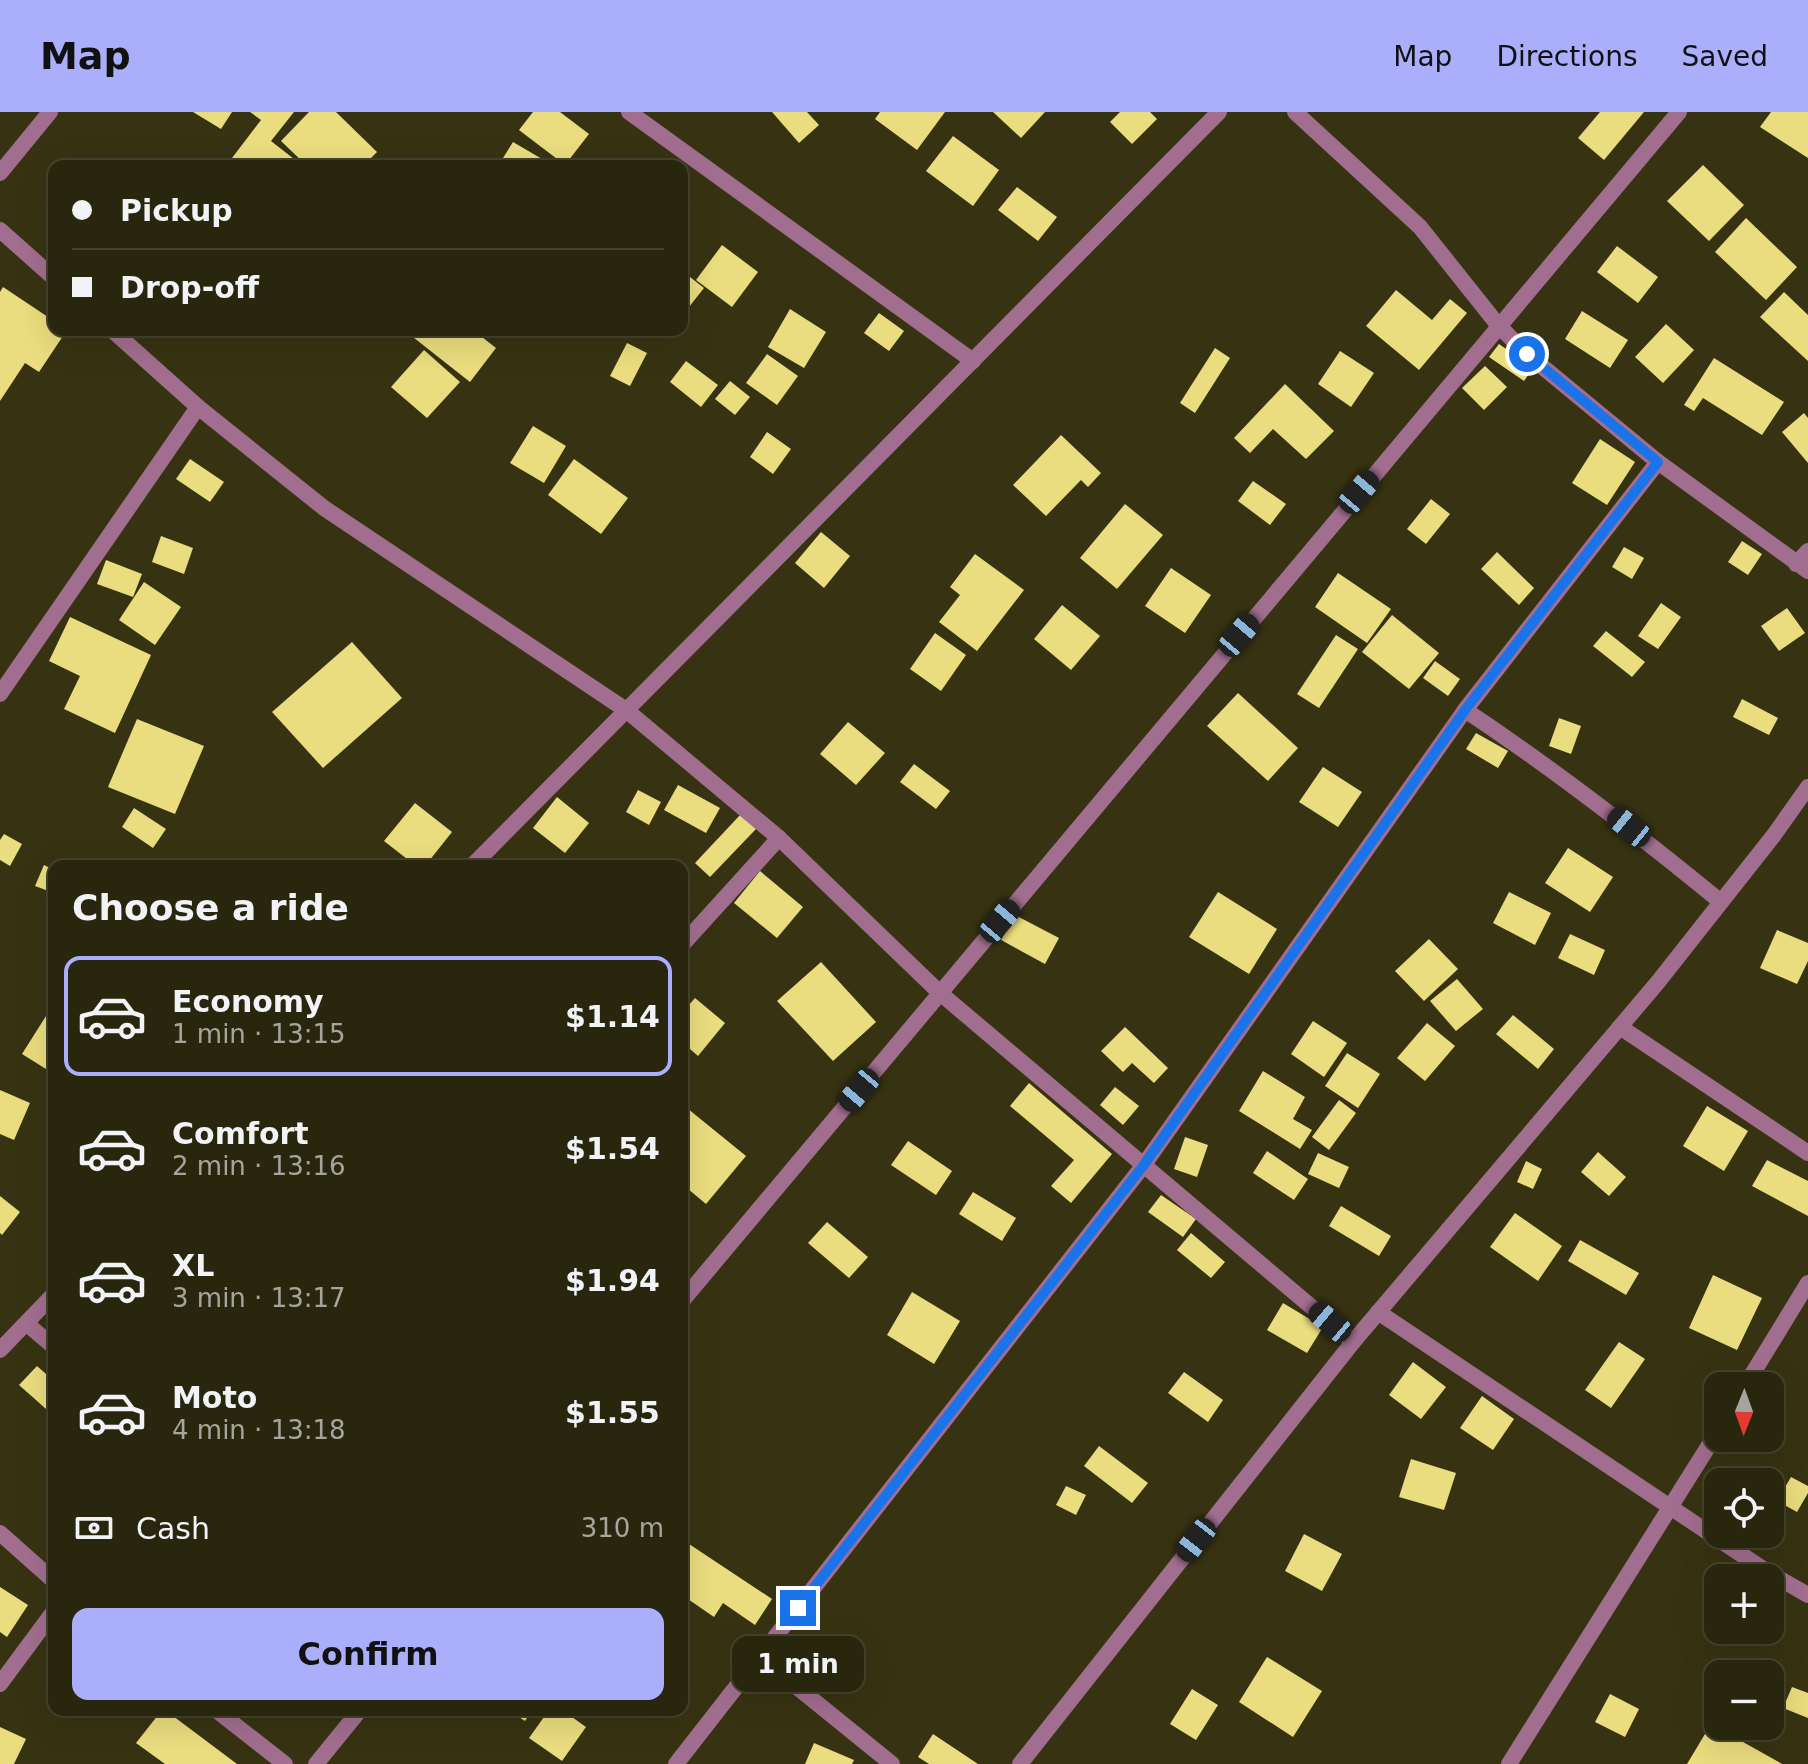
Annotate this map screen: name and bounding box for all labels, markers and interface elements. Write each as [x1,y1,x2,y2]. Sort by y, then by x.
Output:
text: Map [40,34,131,78]
text: Map [1393,40,1452,73]
text: Directions [1496,40,1637,73]
text: Saved [1681,40,1768,73]
text: Pickup [120,193,233,228]
text: Drop-off [120,270,259,305]
route start [1509,336,1545,372]
car [1334,466,1384,518]
car [1214,609,1264,661]
car [1603,803,1655,851]
text: Choose a ride [72,887,349,928]
car [975,895,1025,947]
icon: car [76,980,148,1052]
text: Economy [172,984,324,1019]
text: $1.14 [565,999,660,1034]
text: 1 min · 13:15 [172,1019,346,1049]
car [834,1064,884,1116]
icon: car [76,1112,148,1184]
text: Comfort [172,1116,309,1151]
text: $1.54 [565,1131,660,1166]
text: 2 min · 13:16 [172,1151,346,1181]
icon: car [76,1244,148,1316]
text: XL [172,1248,214,1283]
text: $1.94 [565,1263,660,1298]
text: 3 min · 13:17 [172,1283,346,1313]
car [1304,1297,1356,1347]
north arrow [1704,1372,1784,1452]
map controls [1704,1372,1784,1740]
icon: car [76,1376,148,1448]
text: Moto [172,1380,257,1415]
text: $1.55 [565,1395,660,1430]
text: 4 min · 13:18 [172,1415,346,1445]
button: locate [1704,1468,1784,1548]
icon: cash [72,1506,116,1550]
text: Cash [136,1511,210,1546]
text: 310 m [581,1513,664,1543]
car [1172,1514,1220,1566]
button: + [1704,1564,1784,1644]
route end [780,1590,816,1626]
button: Confirm [72,1608,664,1700]
callout: 1 min [732,1636,864,1692]
text: 1 min [757,1649,839,1679]
button: − [1704,1660,1784,1740]

